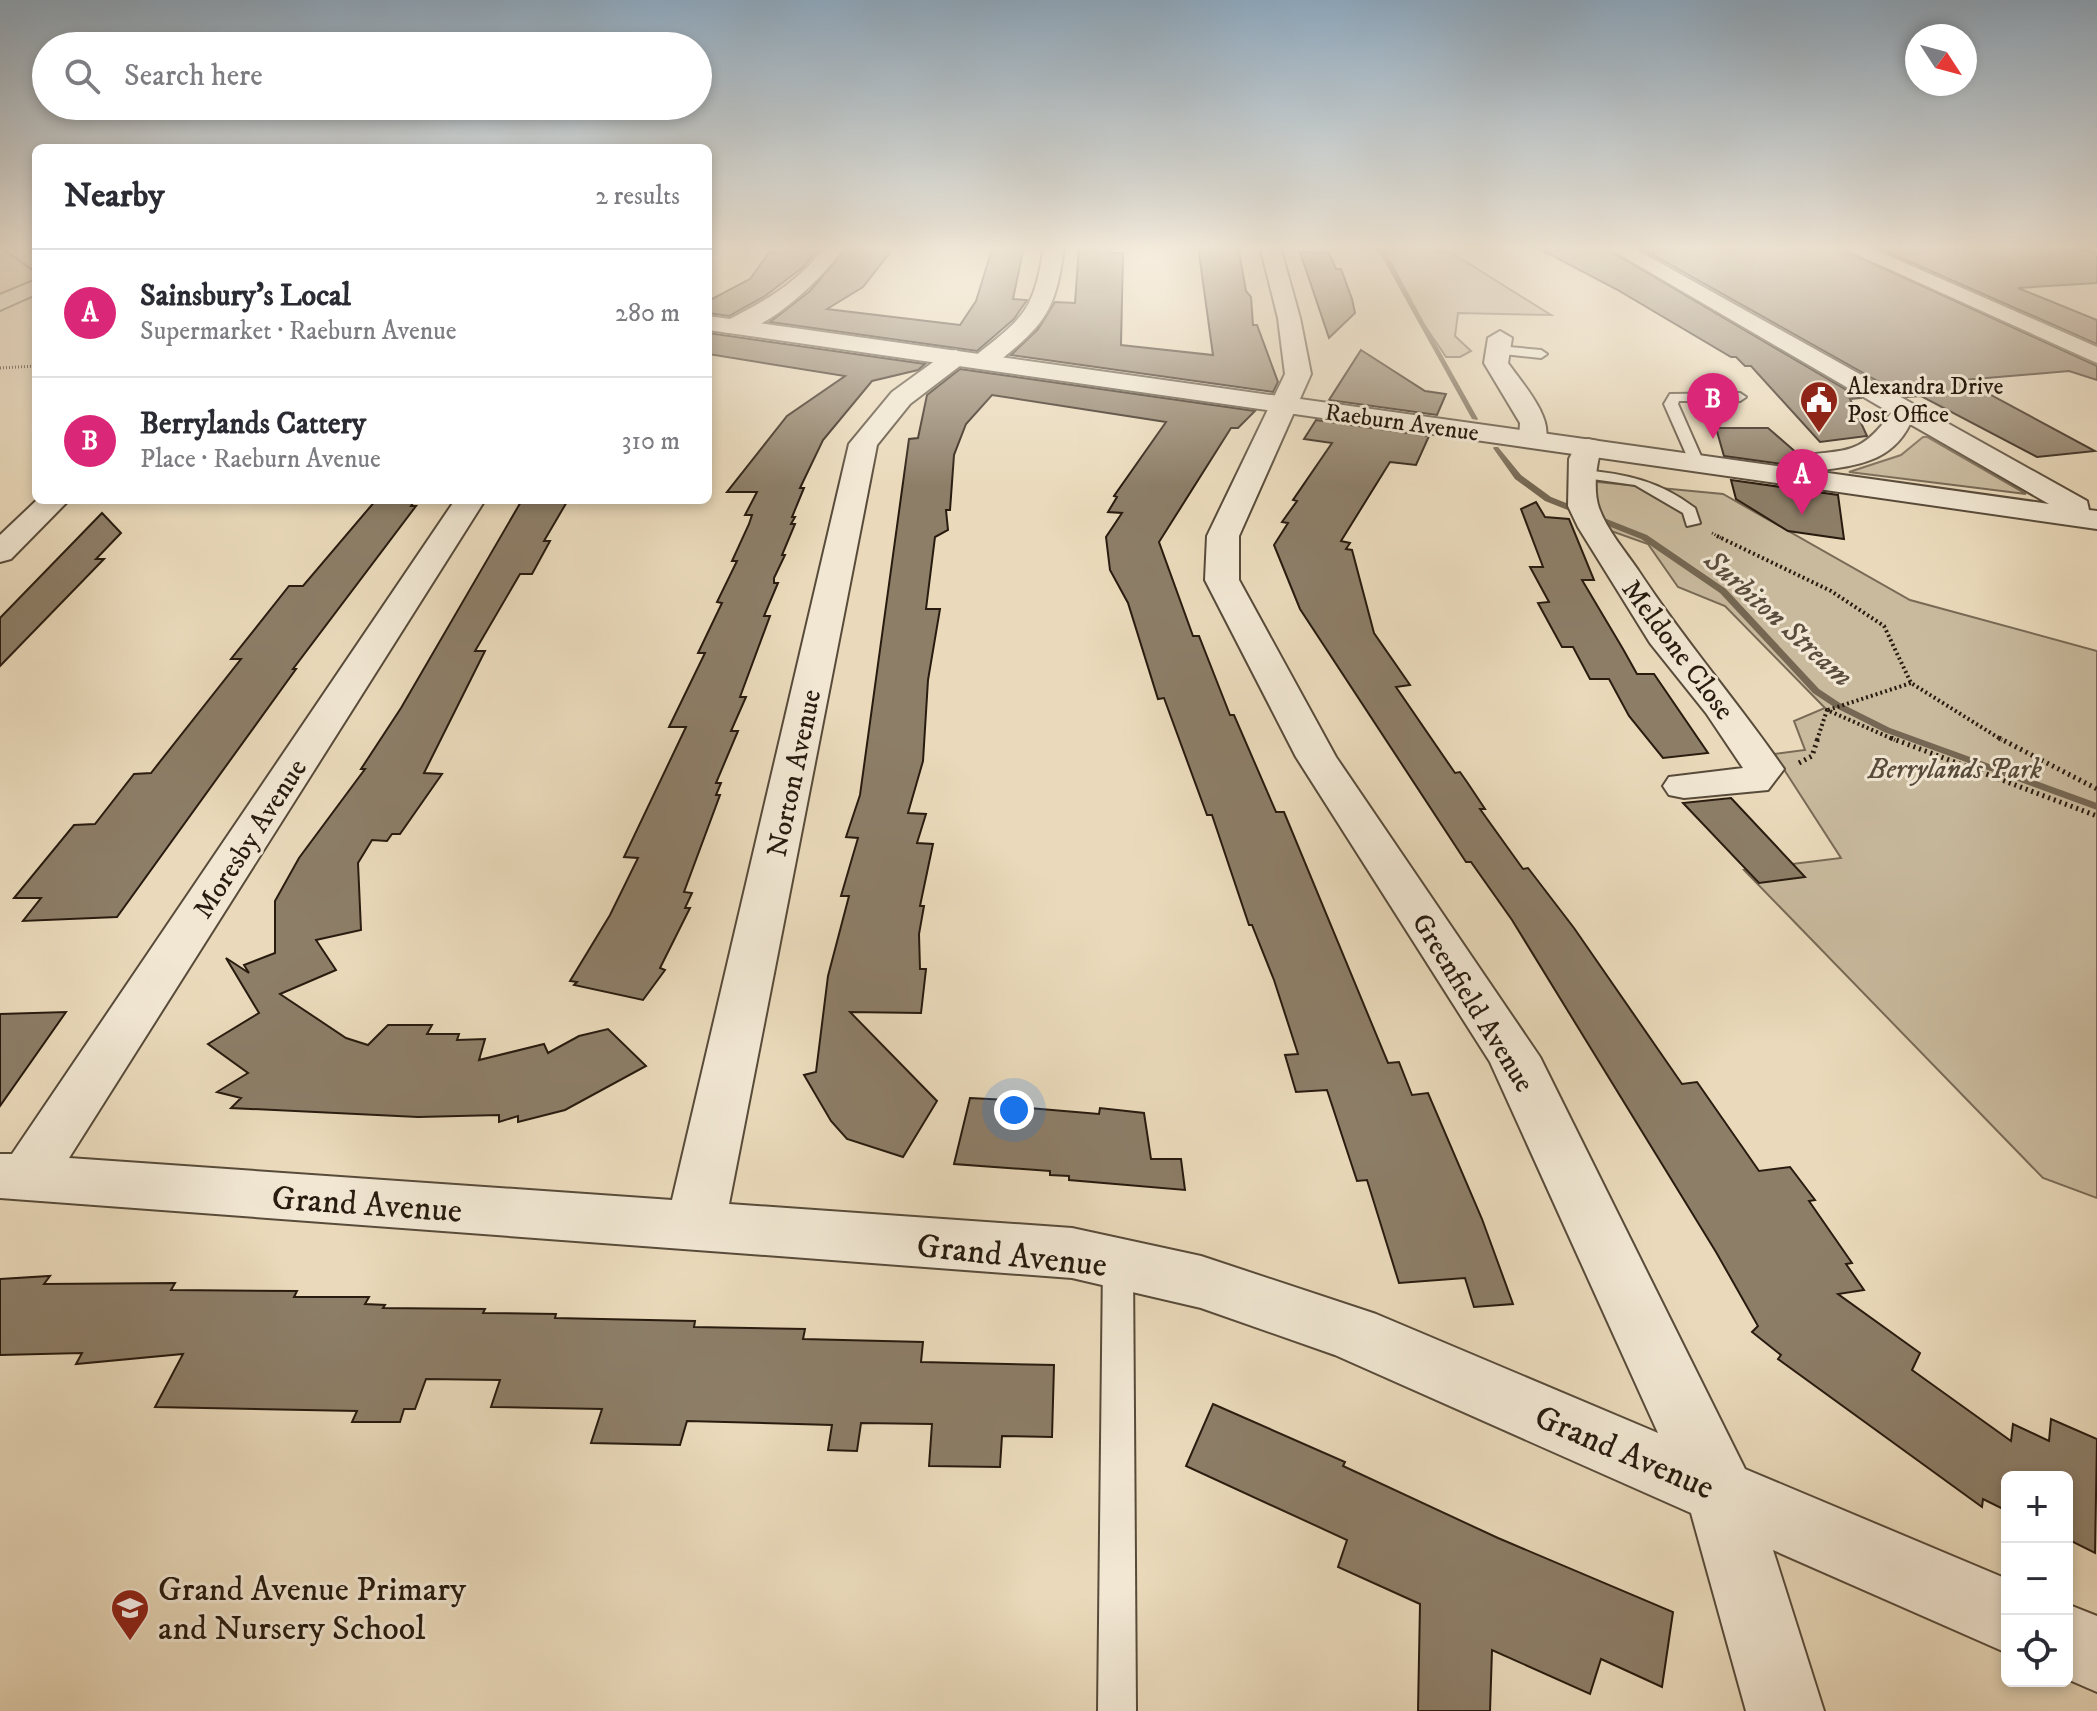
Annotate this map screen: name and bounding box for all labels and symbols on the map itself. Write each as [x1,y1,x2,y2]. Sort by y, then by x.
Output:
north arrow [1905,24,1977,96]
place label: Alexandra Drive Post Office [1847,372,2004,430]
pin: B [1687,373,1739,439]
public building icon: Alexandra Drive Post Office [1798,379,1840,434]
street label: Raeburn Avenue [1323,397,1481,449]
pin: A [1776,449,1828,515]
water label: Surbiton Stream [1695,542,1860,696]
street label: Meldone Close [1614,573,1742,727]
street label: Norton Avenue [760,686,829,860]
street label: Moresby Avenue [186,752,315,925]
park label: Berrylands Park [1867,752,2042,787]
street label: Greenfield Avenue [1404,907,1542,1099]
your location [994,1090,1034,1130]
street label: Grand Avenue [270,1177,464,1233]
street label: Grand Avenue [915,1225,1109,1287]
street label: Grand Avenue [1528,1396,1720,1509]
place label: Grand Avenue Primary and Nursery School [158,1569,467,1650]
school or university icon: Grand Avenue Primary and Nursery School [109,1587,151,1642]

